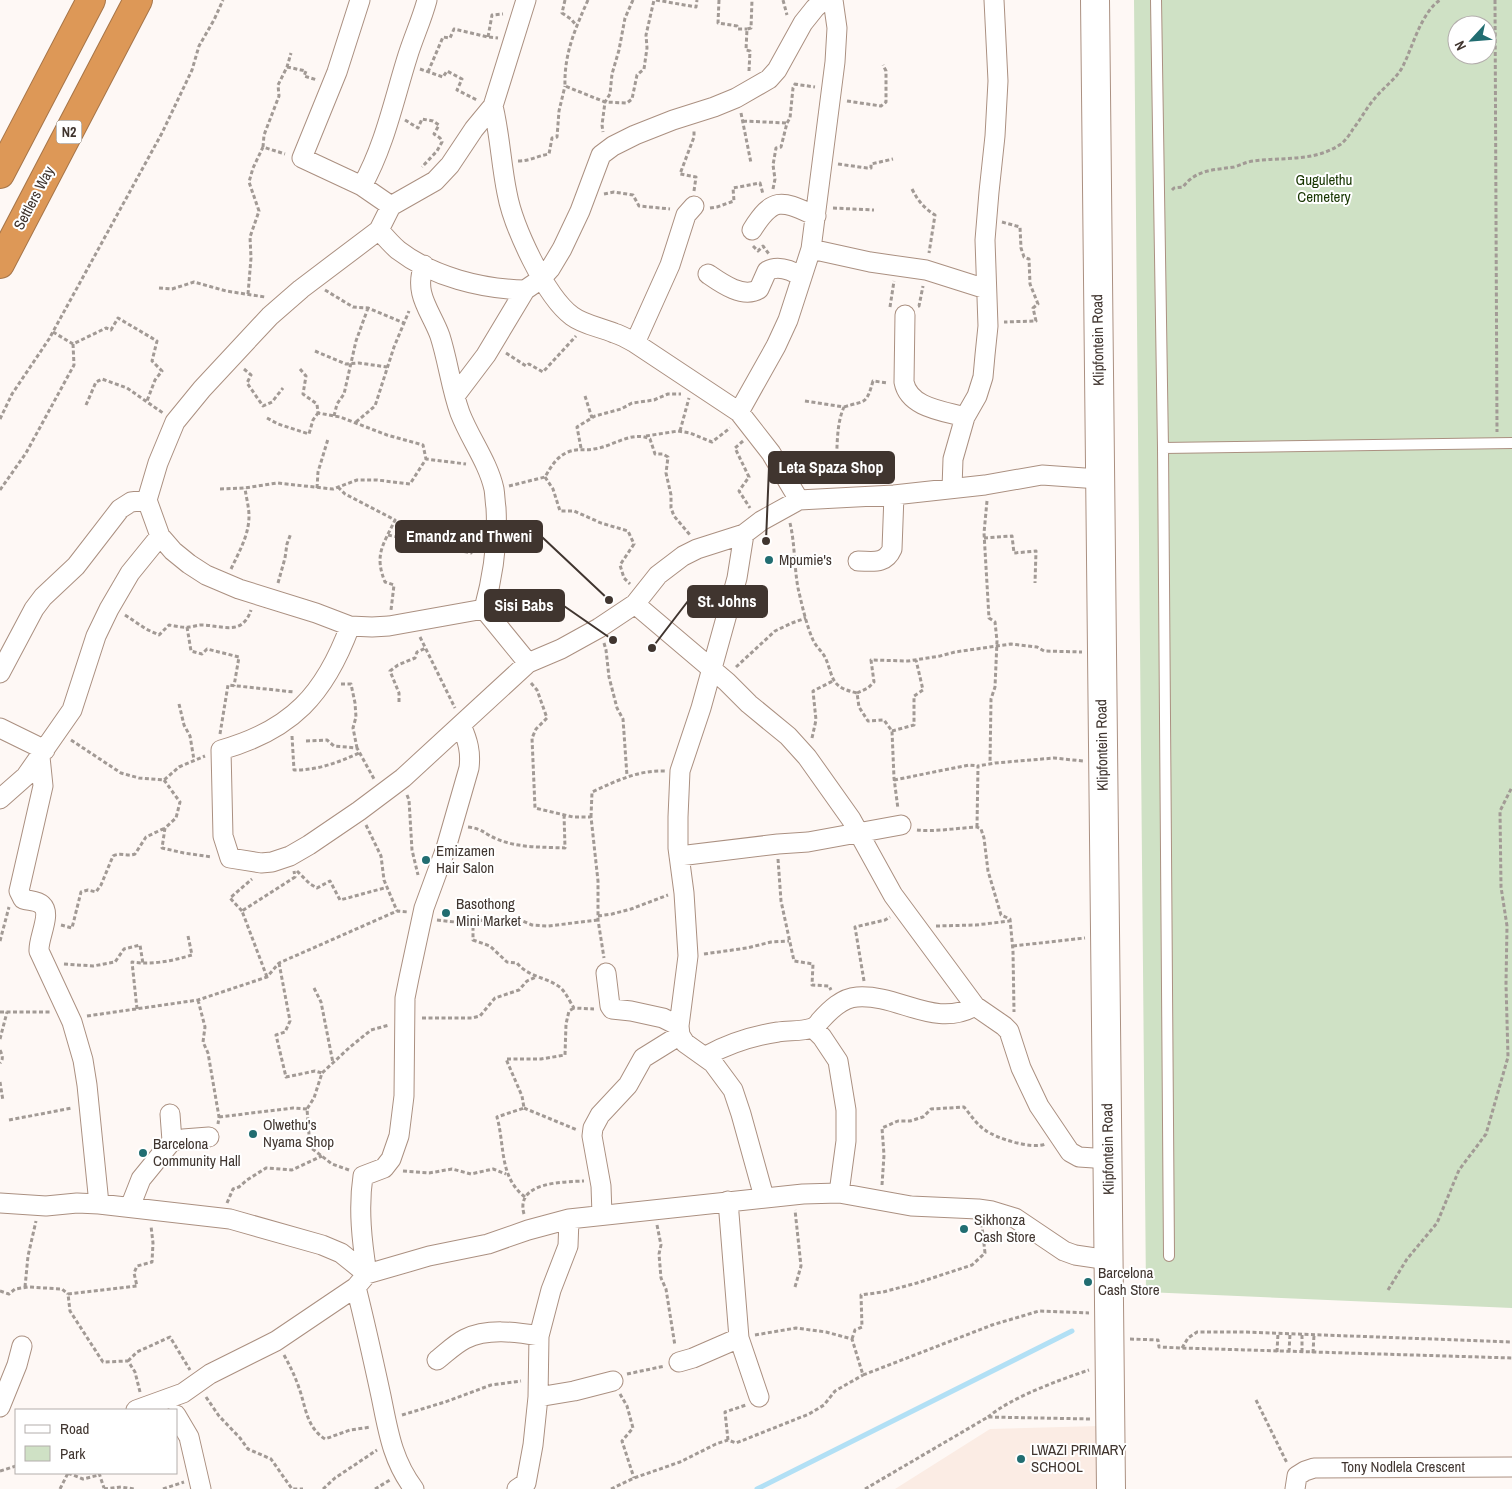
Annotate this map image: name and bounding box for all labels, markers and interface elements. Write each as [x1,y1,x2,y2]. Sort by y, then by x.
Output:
north arrow [1447,15,1497,65]
text: N [1450,38,1470,53]
road number: N2 [56,120,82,144]
street label: Settlers Way [8,162,59,233]
park label: Gugulethu Cemetery [1296,169,1352,207]
street label: Klipfontein Road [1086,294,1109,386]
callout: Leta Spaza Shop [769,452,894,483]
text: Leta Spaza Shop [779,456,884,478]
callout: Emandz and Thweni [396,521,542,552]
text: Emandz and Thweni [406,525,532,547]
place label: Mpumie's [779,549,832,570]
marker: Mpumie's [763,554,775,566]
callout: St. Johns [688,586,767,617]
callout: Sisi Babs [485,590,564,621]
text: St. Johns [697,590,757,612]
text: Sisi Babs [494,594,554,616]
street label: Klipfontein Road [1090,699,1113,791]
place label: Emizamen Hair Salon [436,840,495,878]
marker: Emizamen Hair Salon [420,854,432,866]
place label: Basothong Mini Market [456,893,522,931]
marker: Basothong Mini Market [440,907,452,919]
street label: Klipfontein Road [1096,1103,1119,1195]
place label: Olwethu's Nyama Shop [263,1114,334,1152]
marker: Olwethu's Nyama Shop [247,1128,259,1140]
place label: Barcelona Community Hall [153,1133,240,1171]
marker: Barcelona Community Hall [137,1147,149,1159]
place label: Sikhonza Cash Store [974,1209,1036,1247]
marker: Sikhonza Cash Store [958,1223,970,1235]
place label: Barcelona Cash Store [1098,1262,1160,1300]
marker: Barcelona Cash Store [1082,1276,1094,1288]
legend [15,1409,178,1474]
text: Road [60,1418,89,1439]
place label: LWAZI PRIMARY SCHOOL [1031,1439,1127,1477]
text: Park [60,1443,86,1464]
marker: LWAZI PRIMARY SCHOOL [1015,1453,1027,1465]
street label: Tony Nodlela Crescent [1341,1456,1465,1477]

